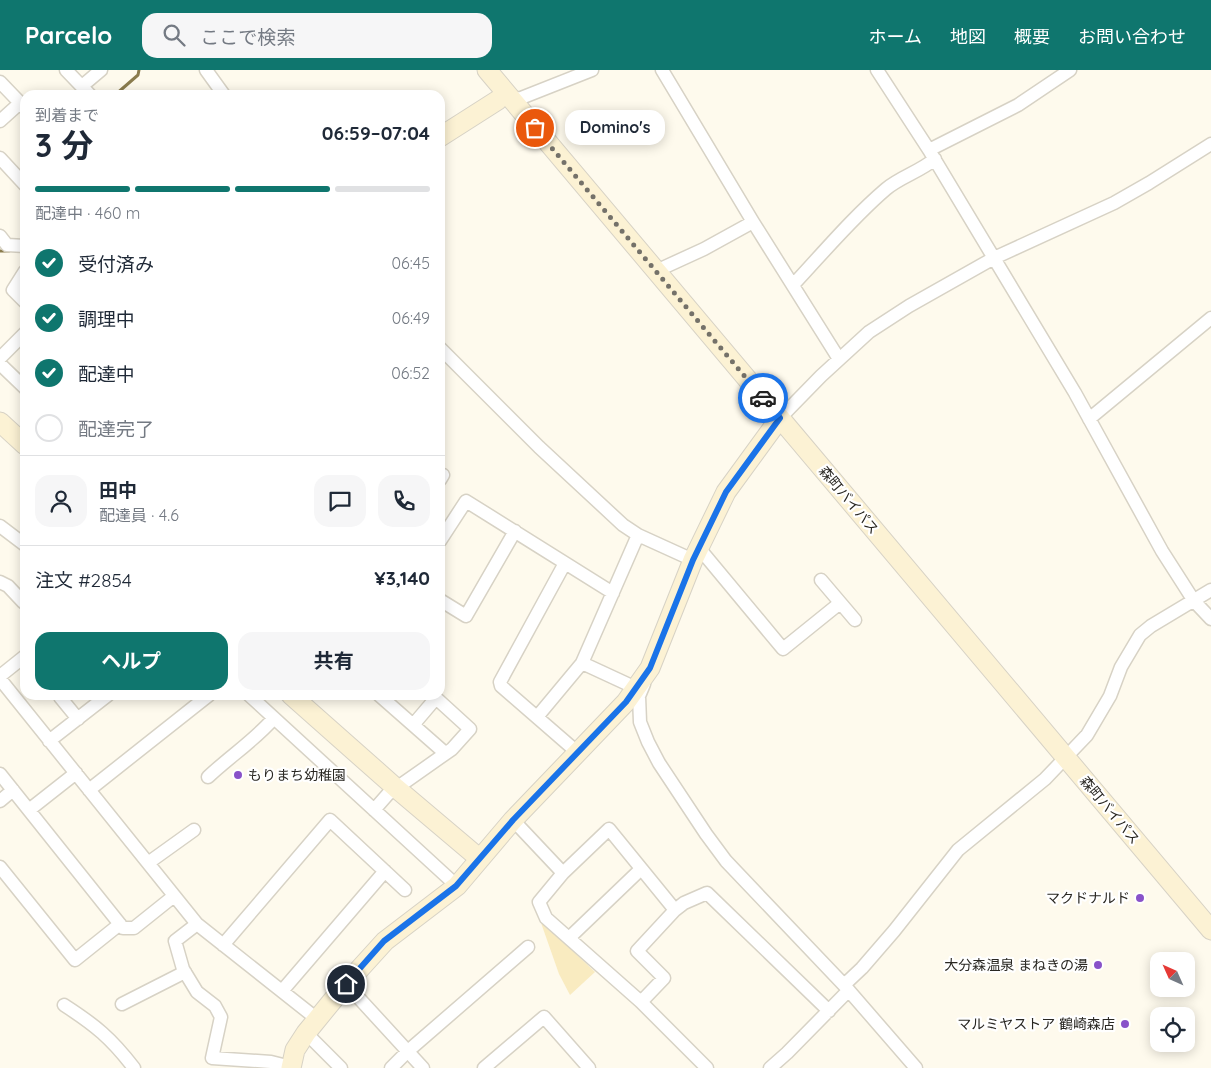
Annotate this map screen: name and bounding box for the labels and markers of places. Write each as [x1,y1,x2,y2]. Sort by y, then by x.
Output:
pin [514,107,556,149]
callout: Domino's [565,110,665,146]
place label: もりまち幼稚園 [248,766,346,784]
marker: もりまち幼稚園 [232,769,244,781]
place label: マクドナルド [1046,889,1130,907]
marker: マクドナルド [1134,892,1146,904]
place label: 大分森温泉 まねきの湯 [944,956,1088,974]
marker: 大分森温泉 まねきの湯 [1092,959,1104,971]
pin [325,963,367,1005]
place label: マルミヤストア 鶴崎森店 [957,1015,1115,1033]
marker: マルミヤストア 鶴崎森店 [1119,1018,1131,1030]

